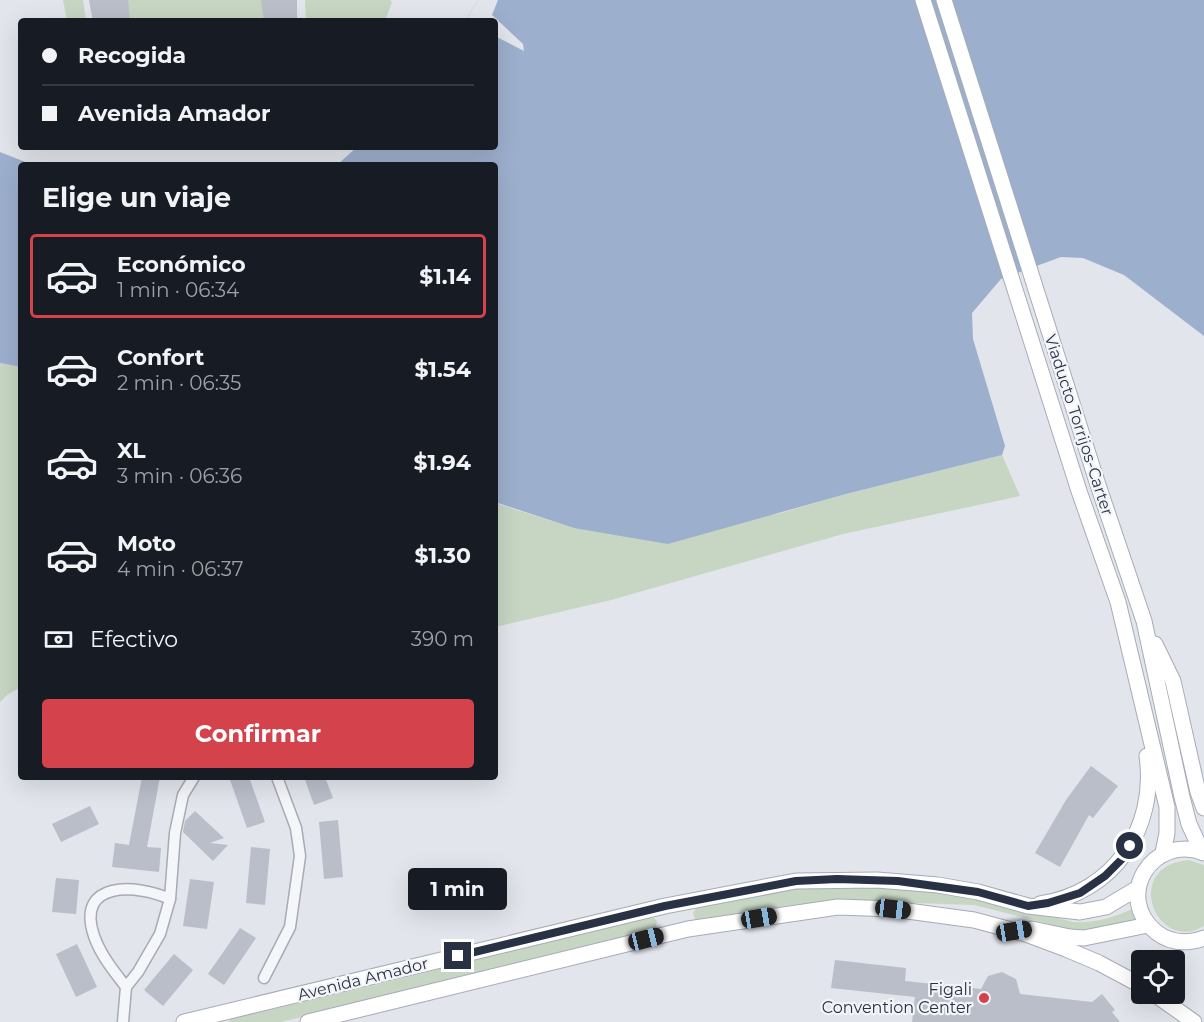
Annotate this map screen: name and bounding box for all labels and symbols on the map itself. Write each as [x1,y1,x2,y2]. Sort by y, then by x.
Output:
street label: Viaducto Torrijos-Carter [1041,332,1117,518]
route start [1116,832,1143,859]
callout: 1 min [408,869,508,911]
car [874,898,912,920]
car [740,906,778,930]
car [995,919,1033,943]
car [626,926,666,952]
route end [444,942,471,969]
street label: Avenida Amador [296,954,430,1004]
place label: Figali Convention Center [822,980,972,1017]
marker: Figali Convention Center [977,991,991,1005]

